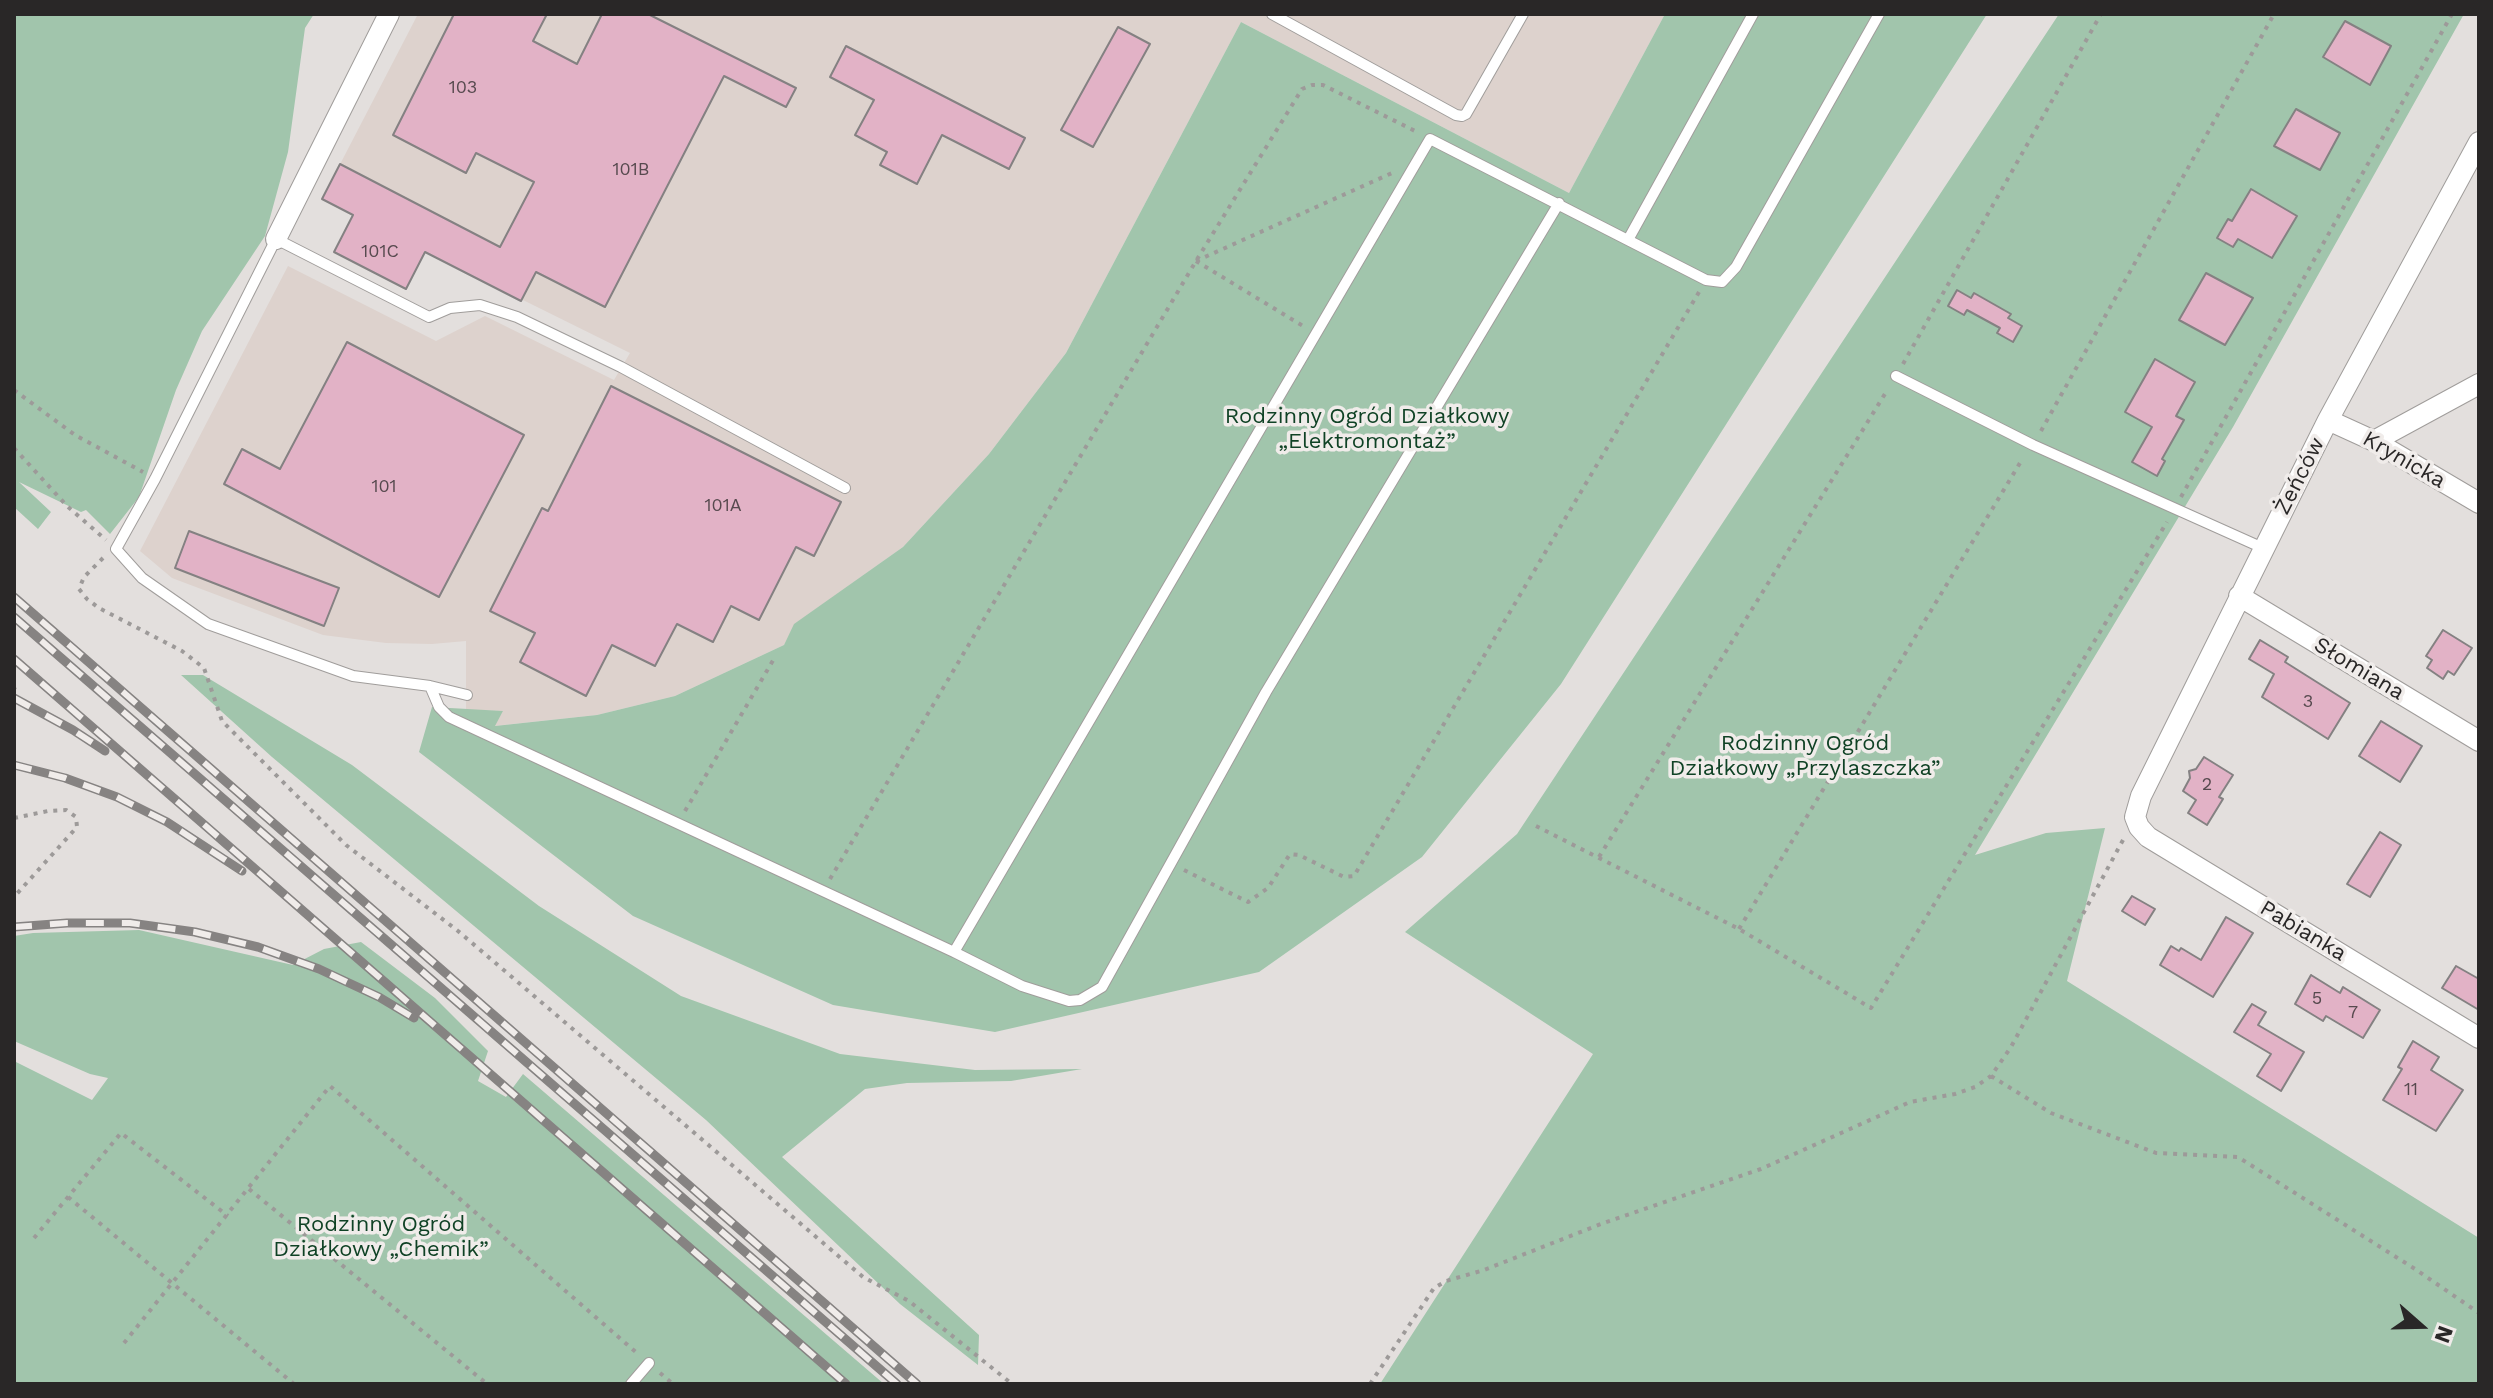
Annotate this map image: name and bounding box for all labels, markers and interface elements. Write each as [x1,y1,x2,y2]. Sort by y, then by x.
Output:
house number: 103 [449,77,477,99]
house number: 101B [613,159,649,181]
house number: 101C [361,241,399,263]
park label: Rodzinny Ogród Działkowy „Elektromontaż” [1225,404,1509,456]
street label: Krynicka [2358,426,2450,494]
street label: Żeńców [2269,433,2331,519]
house number: 101 [371,476,397,498]
house number: 101A [704,495,742,517]
street label: Słomiana [2309,632,2409,706]
house number: 3 [2303,691,2313,713]
park label: Rodzinny Ogród Działkowy „Przylaszczka” [1670,731,1940,782]
house number: 2 [2202,774,2212,796]
street label: Pabianka [2255,895,2351,967]
house number: 5 [2312,988,2322,1010]
house number: 7 [2348,1002,2358,1024]
house number: 11 [2404,1079,2418,1101]
park label: Rodzinny Ogród Działkowy „Chemik” [273,1212,489,1264]
north arrow [2381,1286,2461,1366]
text: N [2429,1322,2459,1346]

